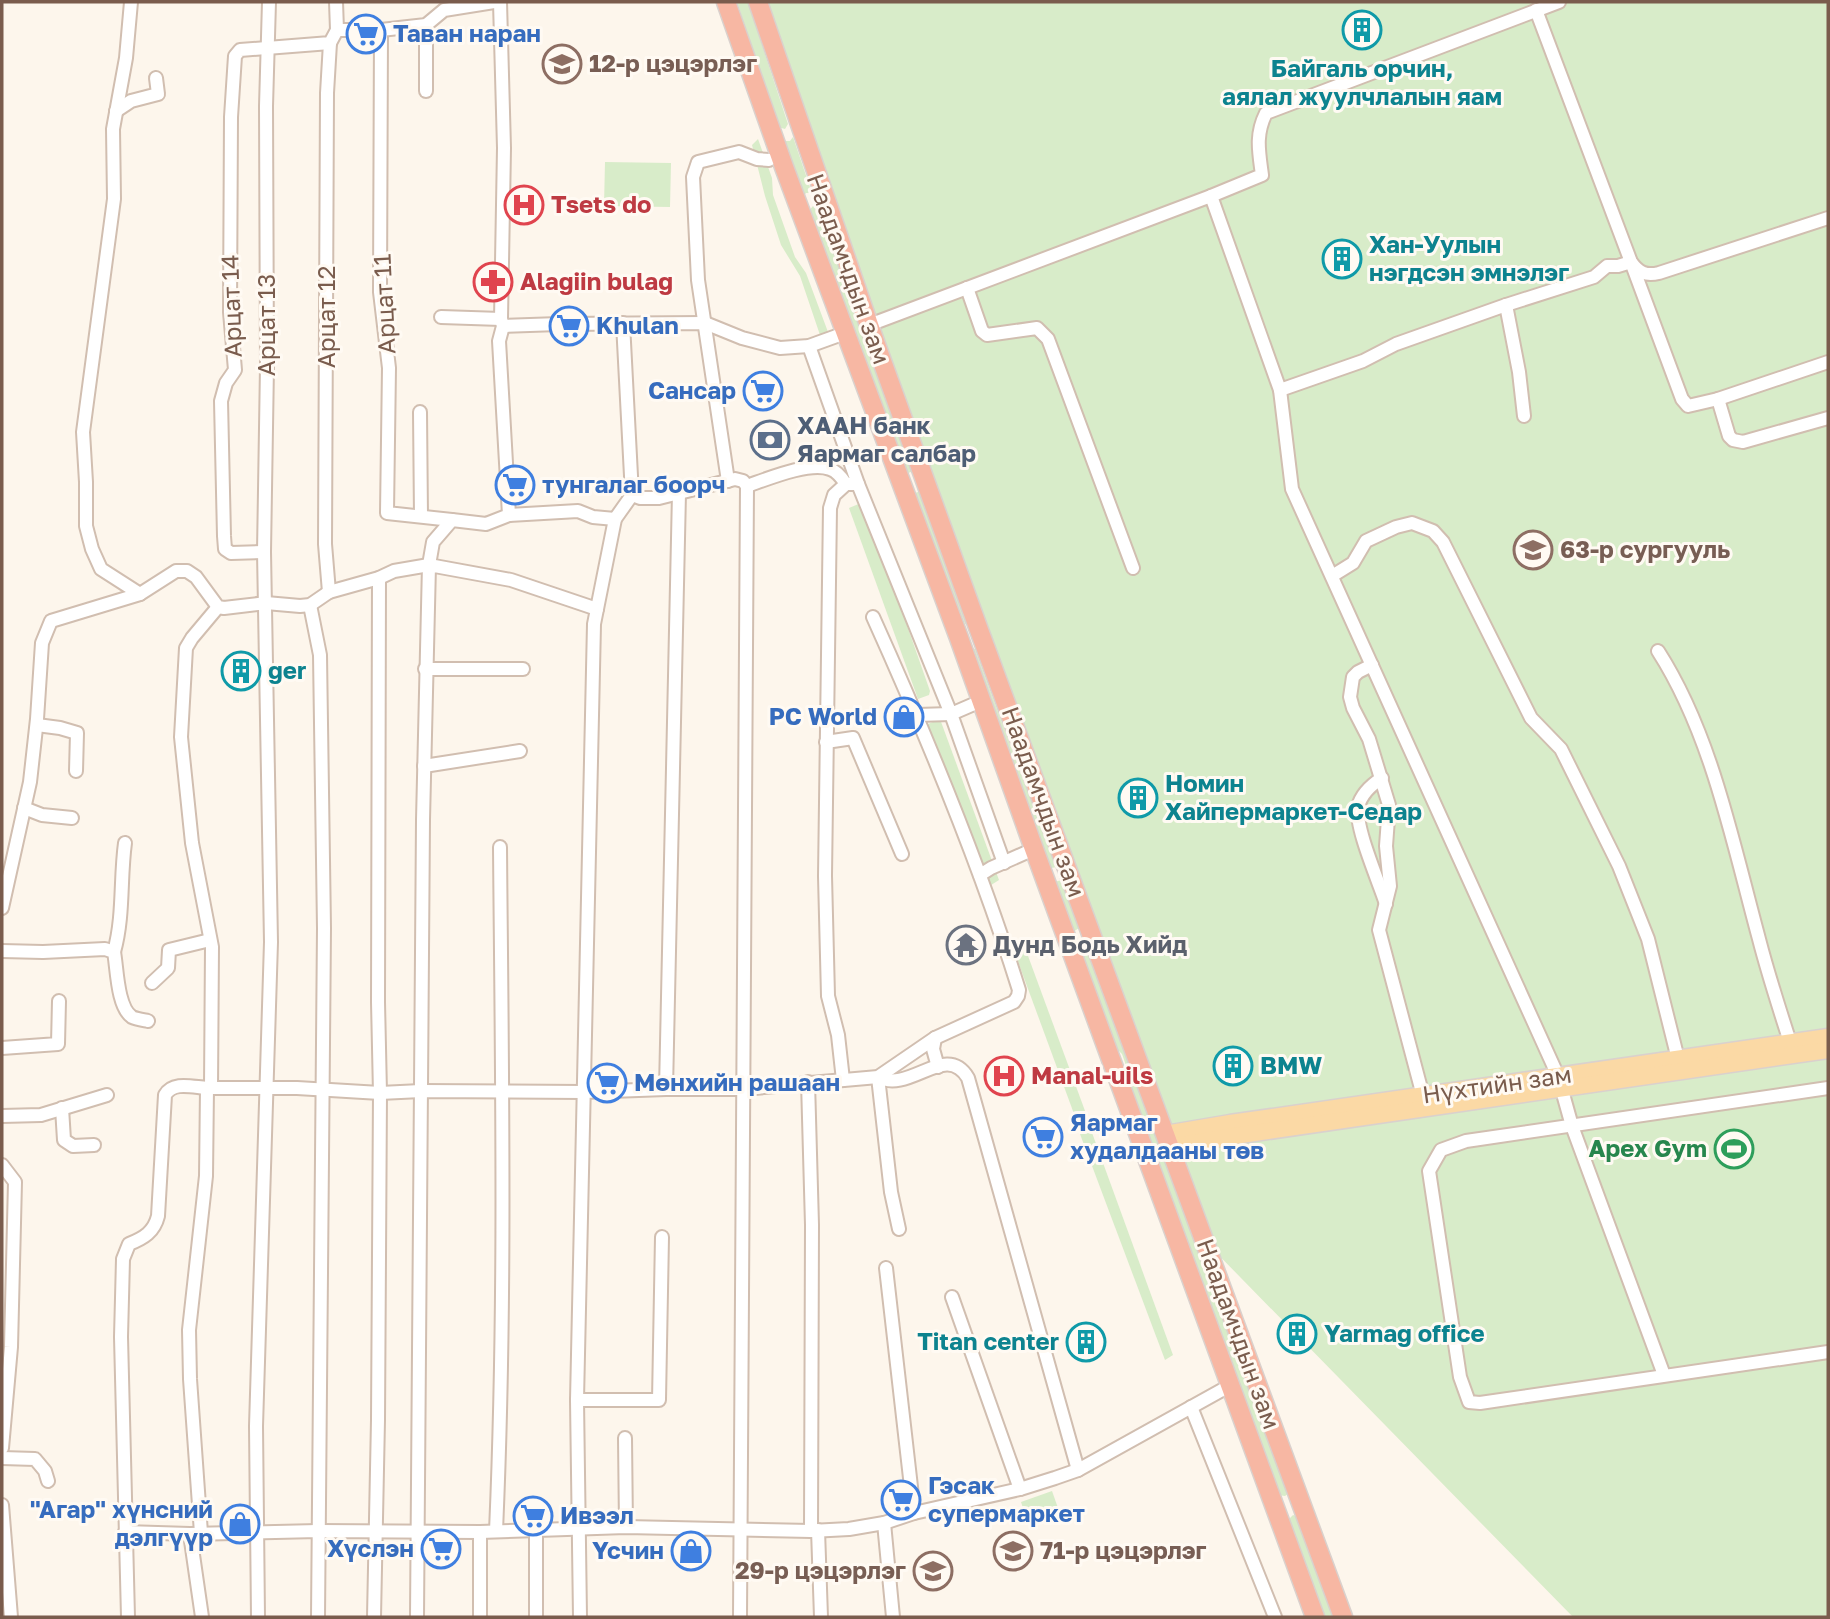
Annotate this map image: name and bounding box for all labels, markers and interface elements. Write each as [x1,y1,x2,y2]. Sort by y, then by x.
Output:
building icon: Байгаль орчин, аялал жуулчлалын яам [1341,9,1383,51]
supermarket icon: Таван наран [345,13,387,55]
place label: Таван наран [393,18,541,47]
school or university icon: 12-р цэцэрлэг [541,43,583,85]
place label: 12-р цэцэрлэг [589,48,757,77]
place label: Байгаль орчин, аялал жуулчлалын яам [1222,53,1502,110]
street label: Наадамчдын зам [802,169,897,368]
hospital icon: Tsets do [503,184,545,226]
place label: Tsets do [551,189,651,218]
place label: Хан-Уулын нэгдсэн эмнэлэг [1369,229,1569,286]
building icon: Хан-Уулын нэгдсэн эмнэлэг [1321,238,1363,280]
street label: Арцат 11 [366,253,401,355]
street label: Арцат 14 [214,254,247,358]
pharmacy icon: Alagiin bulag [472,261,514,303]
street label: Арцат 12 [311,266,340,368]
place label: Alagiin bulag [520,266,673,295]
street label: Арцат 13 [251,274,280,376]
supermarket icon: Khulan [548,305,590,347]
place label: Khulan [596,310,679,339]
supermarket icon: Сансар [742,370,784,412]
place label: Сансар [648,375,736,404]
place label: ХААН банк Яармаг салбар [797,410,976,467]
bank icon: ХААН банк Яармаг салбар [749,419,791,461]
supermarket icon: тунгалаг боорч [494,464,536,506]
place label: тунгалаг боорч [542,469,726,498]
school or university icon: 63-р сургууль [1512,529,1554,571]
place label: 63-р сургууль [1560,534,1730,563]
building icon: ger [220,650,262,692]
place label: ger [268,655,306,684]
shop icon: PC World [883,696,925,738]
place label: PC World [769,701,877,730]
street label: Наадамчдын зам [997,702,1092,901]
place label: Номин Хайпермаркет-Седар [1165,768,1422,825]
building icon: Номин Хайпермаркет-Седар [1117,777,1159,819]
temple icon: Дунд Бодь Хийд [945,924,987,966]
place label: Дунд Бодь Хийд [993,929,1187,958]
building icon: BMW [1212,1045,1254,1087]
place label: BMW [1260,1050,1322,1079]
hospital icon: Manal-uils [983,1055,1025,1097]
street label: Нүхтийн зам [1420,1059,1573,1109]
place label: Manal-uils [1031,1060,1153,1089]
supermarket icon: Мөнхийн рашаан [586,1062,628,1104]
place label: Мөнхийн рашаан [634,1067,840,1096]
place label: Яармаг худалдааны төв [1070,1107,1264,1164]
supermarket icon: Яармаг худалдааны төв [1022,1116,1064,1158]
sports icon: Apex Gym [1713,1128,1755,1170]
place label: Apex Gym [1589,1133,1707,1162]
street label: Наадамчдын зам [1192,1234,1287,1433]
building icon: Yarmag office [1276,1313,1318,1355]
place label: Yarmag office [1324,1318,1485,1347]
building icon: Titan center [1065,1321,1107,1363]
place label: Titan center [917,1326,1059,1355]
place label: Гэсак супермаркет [928,1470,1085,1527]
supermarket icon: Гэсак супермаркет [880,1479,922,1521]
place label: "Агар" хүнсний дэлгүүр [30,1494,213,1551]
supermarket icon: Ивээл [512,1495,554,1537]
place label: Ивээл [560,1500,634,1529]
shop icon: "Агар" хүнсний дэлгүүр [219,1503,261,1545]
supermarket icon: Хүслэн [420,1528,462,1570]
shop icon: Үсчин [670,1530,712,1572]
school or university icon: 71-р цэцэрлэг [992,1530,1034,1572]
place label: Хүслэн [327,1533,414,1562]
place label: Үсчин [592,1535,664,1564]
place label: 71-р цэцэрлэг [1040,1535,1207,1564]
school or university icon: 29-р цэцэрлэг [912,1550,954,1592]
place label: 29-р цэцэрлэг [735,1555,906,1584]

